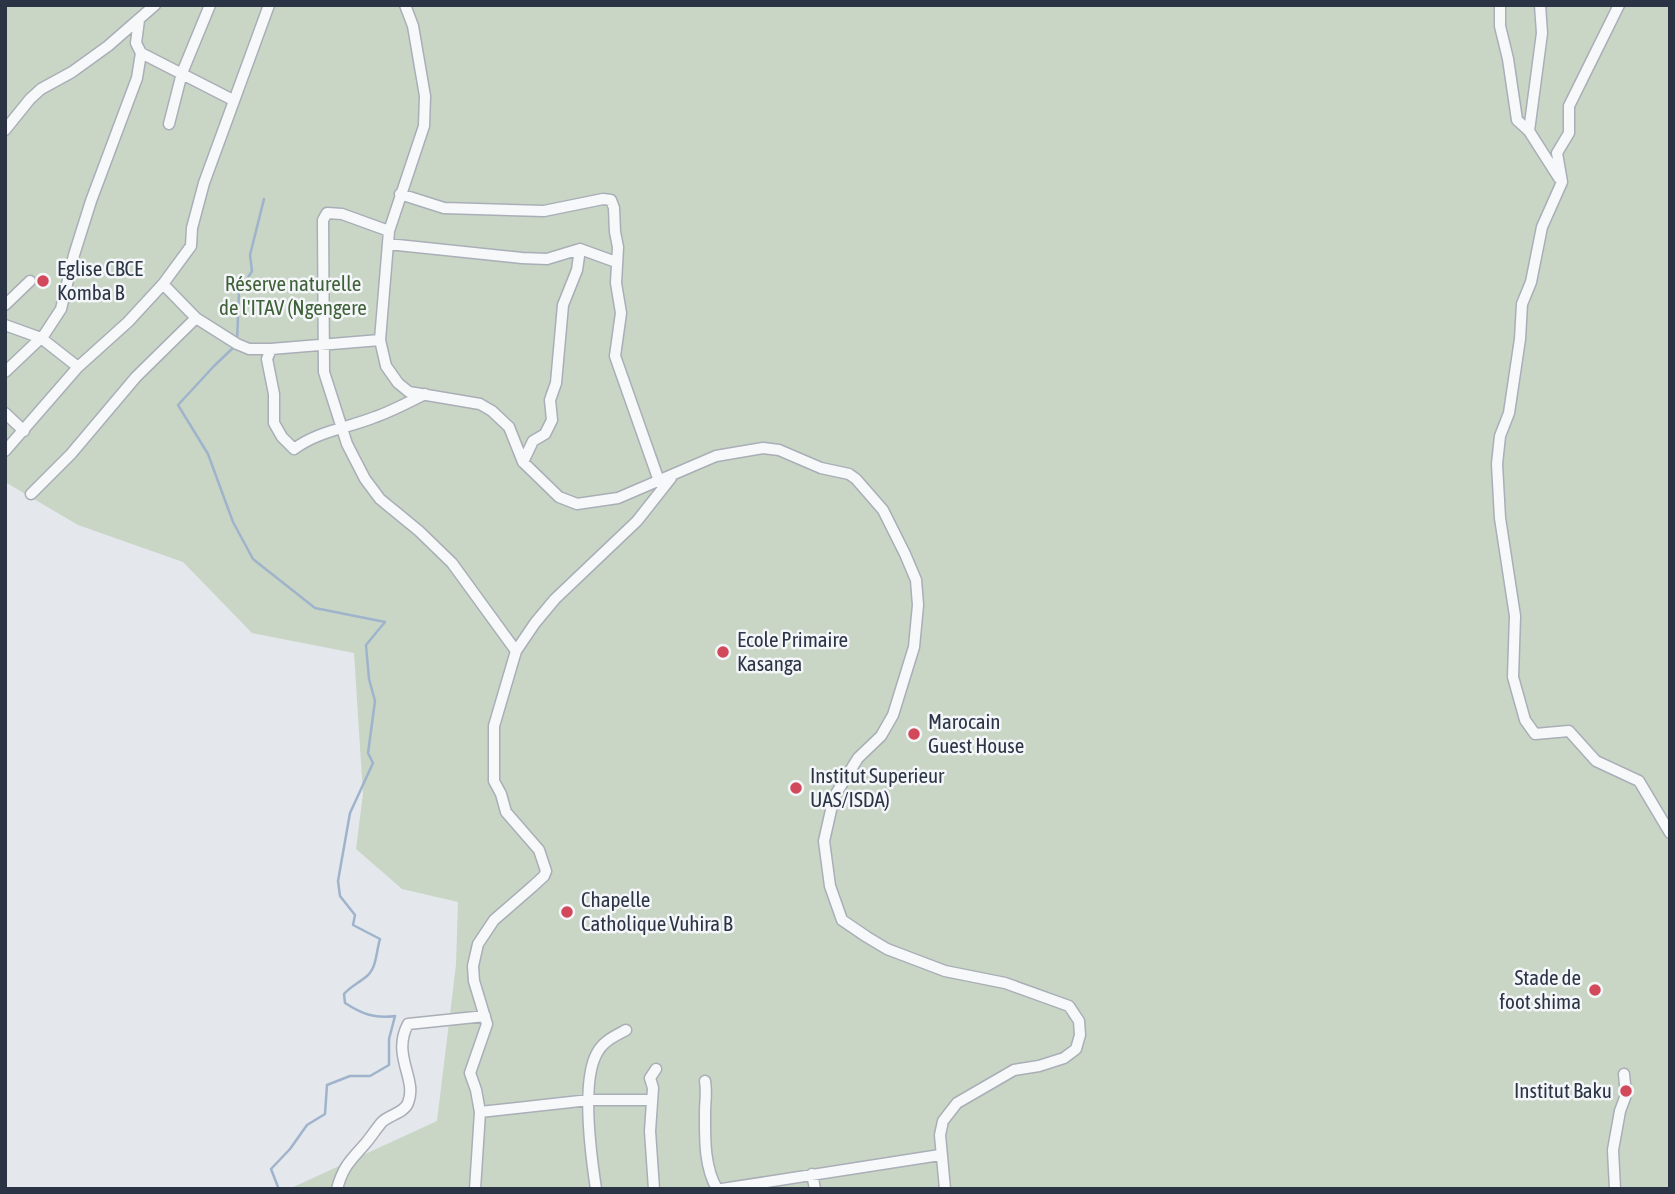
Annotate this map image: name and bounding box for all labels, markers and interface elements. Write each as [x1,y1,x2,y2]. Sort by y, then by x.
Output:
place label: Eglise CBCE Komba B [57,256,143,304]
park label: Réserve naturelle de l'ITAV (Ngengere [219,271,367,319]
marker: Eglise CBCE Komba B [35,273,51,289]
place label: Ecole Primaire Kasanga [737,627,848,675]
marker: Ecole Primaire Kasanga [715,644,731,660]
place label: Marocain Guest House [928,709,1024,757]
marker: Marocain Guest House [906,726,922,742]
place label: Institut Superieur UAS/ISDA) [810,763,945,811]
marker: Institut Superieur UAS/ISDA) [788,780,804,796]
place label: Chapelle Catholique Vuhira B [581,887,733,935]
marker: Chapelle Catholique Vuhira B [559,904,575,920]
place label: Stade de foot shima [1499,965,1581,1013]
marker: Stade de foot shima [1587,982,1603,998]
place label: Institut Baku [1514,1078,1612,1102]
marker: Institut Baku [1618,1083,1634,1099]

